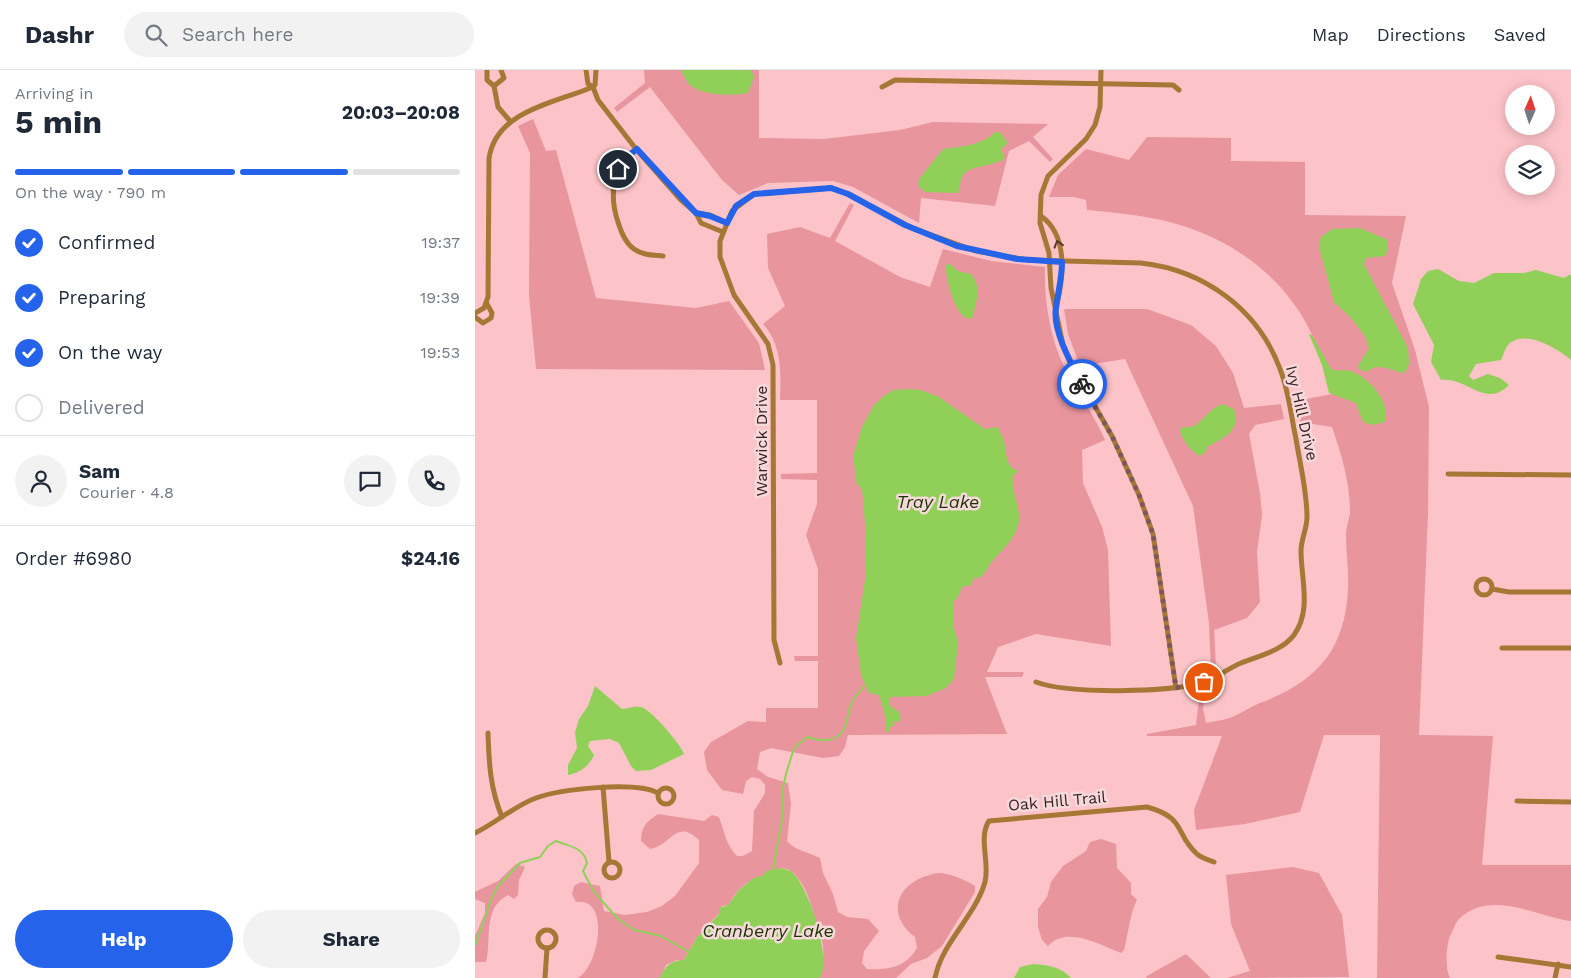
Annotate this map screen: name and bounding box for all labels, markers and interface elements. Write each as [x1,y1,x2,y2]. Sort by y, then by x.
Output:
search box [124,12,474,57]
text: Dashr [25,21,94,49]
icon: search [142,21,170,49]
text: Search here [182,23,293,46]
text: Map [1312,24,1349,45]
text: Directions [1377,24,1466,45]
text: Saved [1494,24,1546,45]
text: Arriving in [15,84,93,103]
north arrow [1505,85,1555,135]
map controls [1505,85,1555,195]
text: 20:03–20:08 [342,101,460,124]
text: 5 min [15,103,102,141]
button: layers [1505,145,1555,195]
pin [597,148,639,190]
icon: home [604,155,632,183]
text: On the way · 790 m [15,183,166,202]
icon: check [15,229,43,257]
text: Confirmed [58,231,155,254]
text: 19:37 [421,233,460,252]
one-way arrow [1053,241,1063,249]
icon: check [15,284,43,312]
text: Preparing [58,286,145,309]
text: 19:39 [420,288,460,307]
icon: check [15,339,43,367]
text: On the way [58,341,162,364]
text: 19:53 [421,343,460,362]
courier [1057,359,1107,409]
street label: Ivy Hill Drive [1282,364,1322,462]
icon: bike [1068,370,1096,398]
street label: Warwick Drive [752,386,771,496]
text: Delivered [58,396,145,419]
button: person [15,455,67,507]
button: chat [344,455,396,507]
button: phone [408,455,460,507]
text: Sam [79,460,120,483]
text: Courier · 4.8 [79,483,174,502]
water label: Tray Lake [897,491,979,512]
text: Order #6980 [15,547,132,570]
text: $24.16 [401,547,460,570]
pin [1183,661,1225,703]
icon: bag [1190,668,1218,696]
street label: Oak Hill Trail [1007,787,1107,815]
button: Help [15,910,233,968]
button: Share [243,910,460,968]
water label: Cranberry Lake [702,920,834,941]

